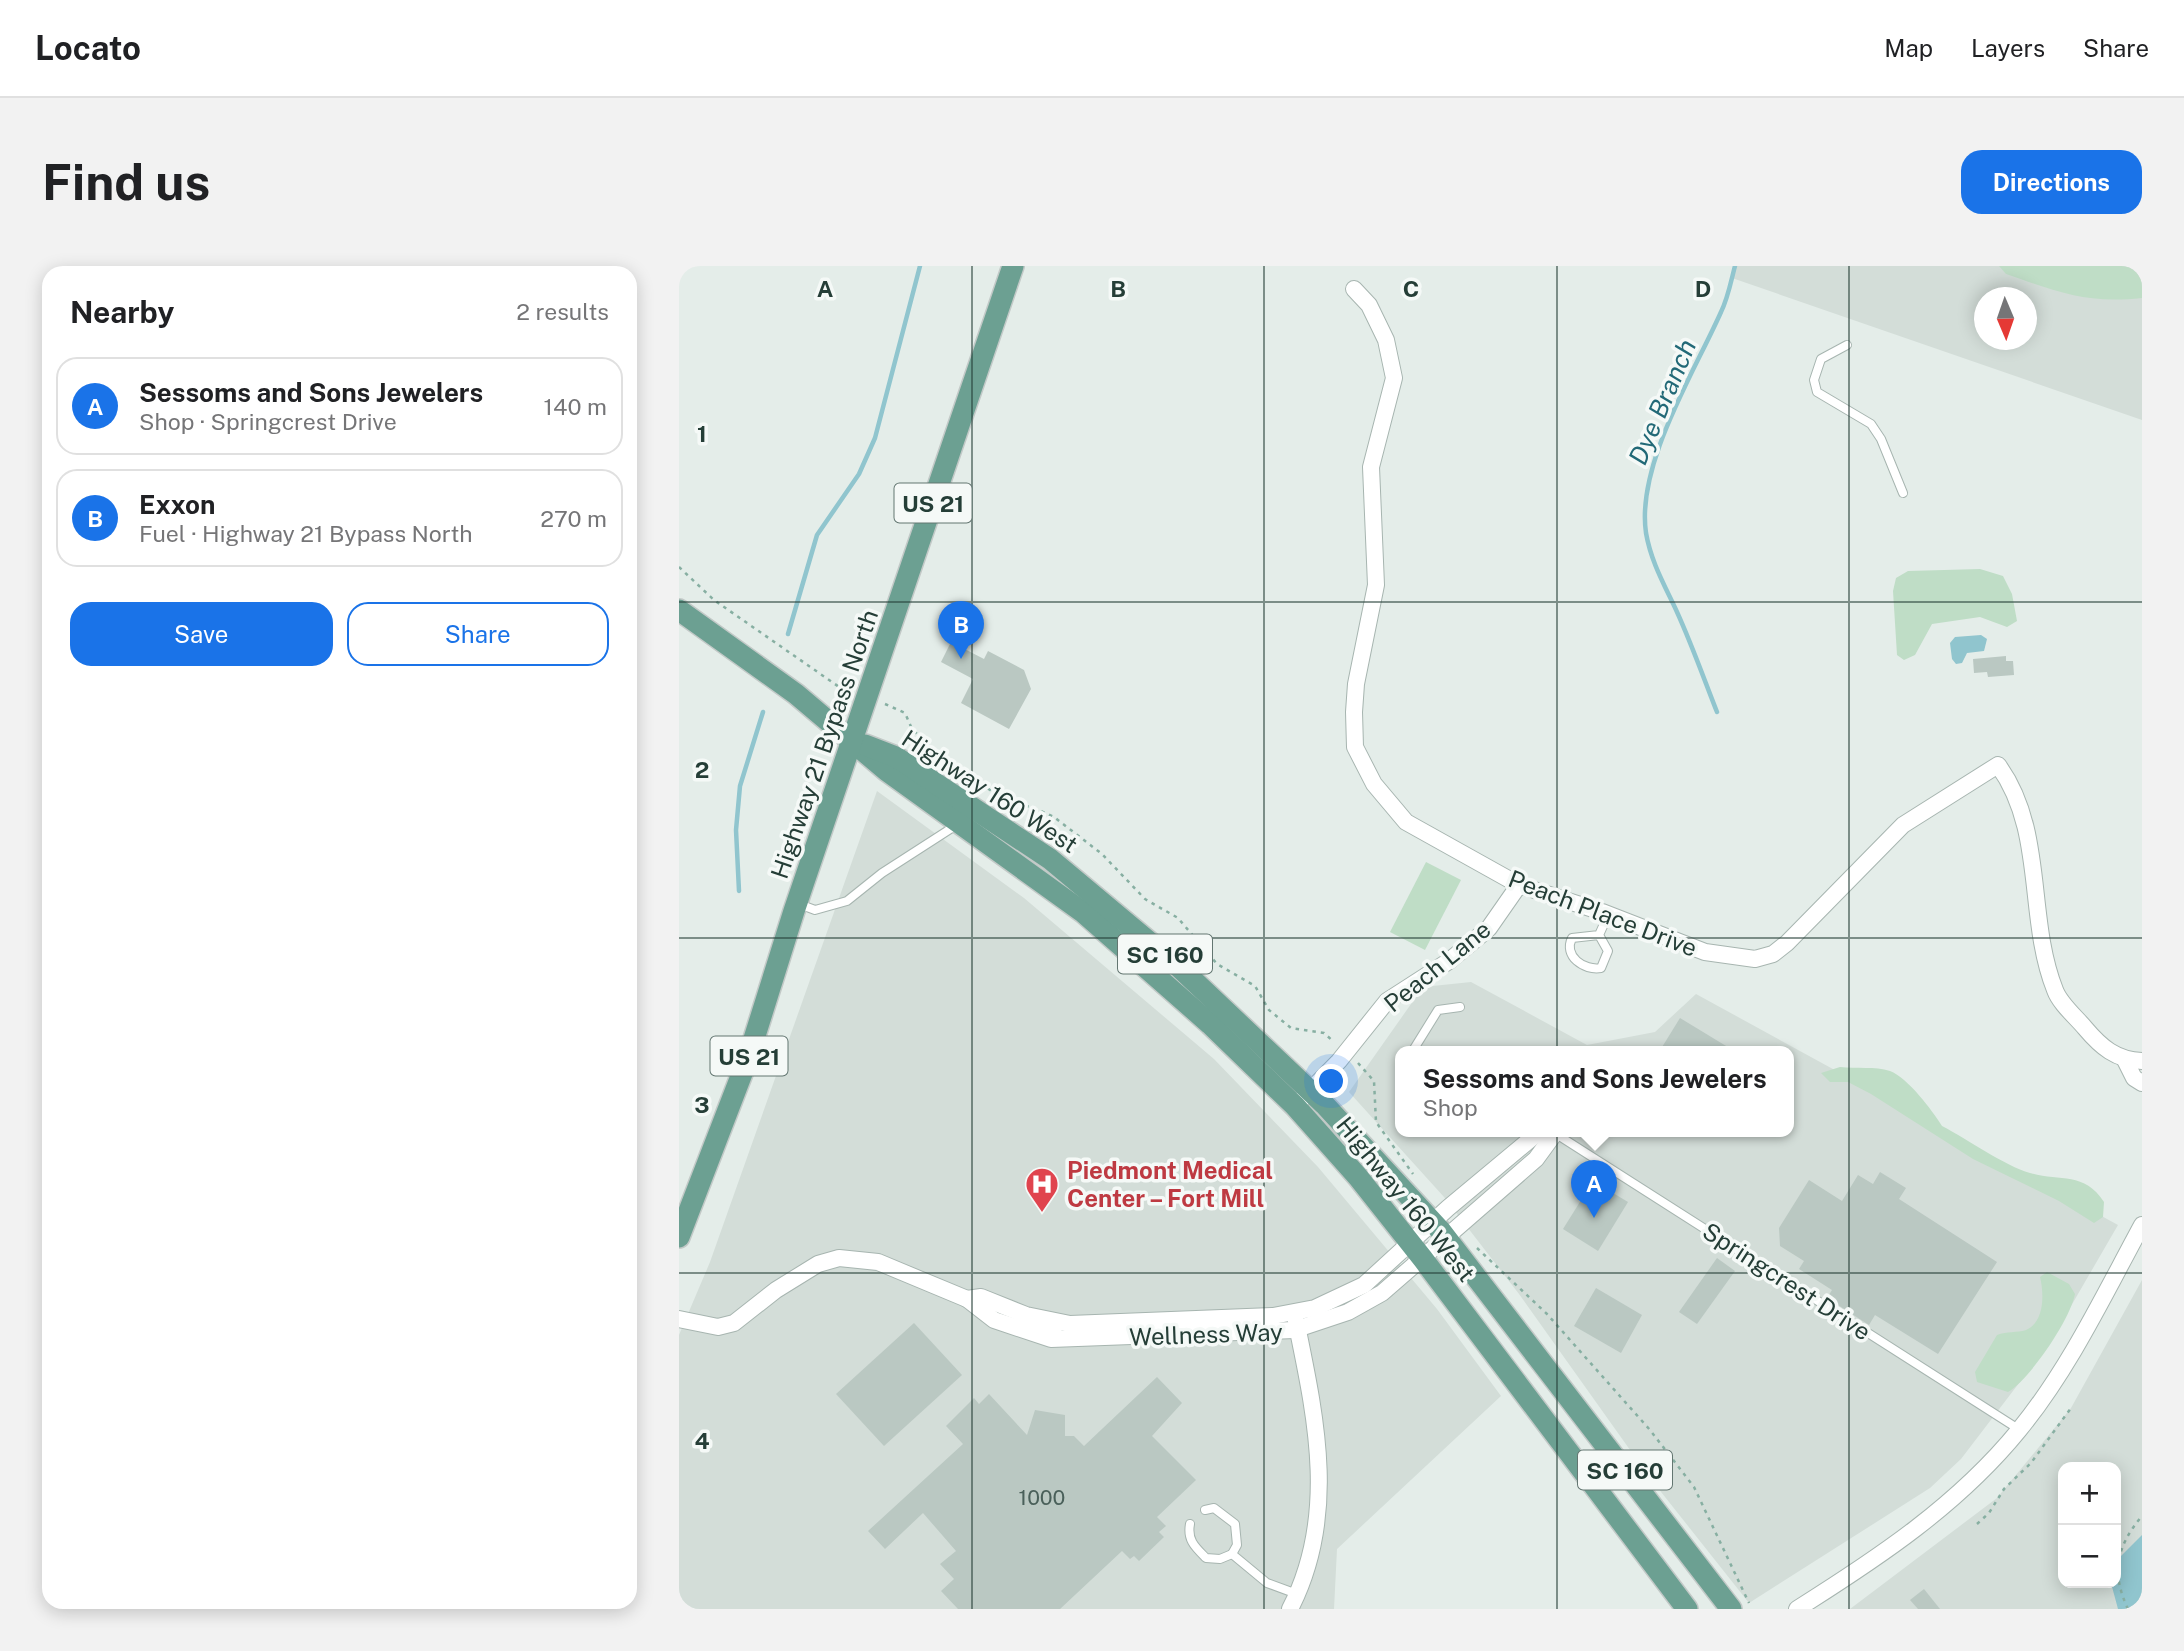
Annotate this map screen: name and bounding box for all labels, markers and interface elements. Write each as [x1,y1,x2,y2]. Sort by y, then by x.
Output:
text: Locato [35,29,141,67]
text: Map [1884,34,1933,62]
text: Layers [1971,34,2045,62]
text: Share [2083,34,2149,62]
button: Directions [1961,150,2142,214]
text: Find us [42,153,210,211]
text: A [817,275,834,302]
text: B [1110,275,1126,302]
text: C [1403,275,1419,302]
text: D [1695,275,1711,302]
north arrow [1974,287,2037,350]
text: Nearby [70,294,174,330]
text: 2 results [516,298,609,325]
water label: Dye Branch [1622,335,1702,469]
text: Sessoms and Sons Jewelers [139,377,483,408]
text: A [87,393,103,420]
text: 140 m [544,393,607,420]
text: Shop · Springcrest Drive [139,408,397,435]
text: 1 [697,420,707,447]
road number: US 21 [895,484,971,522]
text: Exxon [139,489,216,520]
text: B [87,505,103,532]
text: 270 m [540,505,607,532]
text: Fuel · Highway 21 Bypass North [139,520,473,547]
pin: B [938,601,984,659]
button: Save [70,602,333,666]
button: Share [347,602,609,666]
street label: Highway 21 Bypass North [765,606,883,882]
street label: Highway 160 West [897,724,1083,858]
text: 2 [695,756,709,783]
street label: Peach Place Drive [1505,864,1701,962]
street label: Peach Lane [1378,915,1496,1017]
road number: SC 160 [1118,934,1212,974]
road number: US 21 [711,1036,787,1076]
popup [1395,1046,1794,1137]
text: Sessoms and Sons Jewelers [1422,1063,1767,1094]
your location [1314,1064,1348,1098]
text: 3 [694,1091,710,1118]
text: Shop [1422,1094,1478,1121]
street label: Highway 160 West [1331,1111,1481,1287]
place label: Piedmont Medical Center – Fort Mill [1067,1156,1273,1212]
pin: A [1571,1160,1617,1218]
hospital icon: Piedmont Medical Center – Fort Mill [1023,1165,1061,1214]
street label: Springcrest Drive [1698,1216,1876,1346]
street label: Wellness Way [1129,1317,1284,1351]
text: 4 [694,1427,710,1454]
road number: SC 160 [1578,1450,1672,1490]
map controls [2058,1462,2121,1588]
button: + [2058,1462,2121,1525]
house number: 1000 [1019,1485,1065,1510]
button: − [2058,1525,2121,1588]

